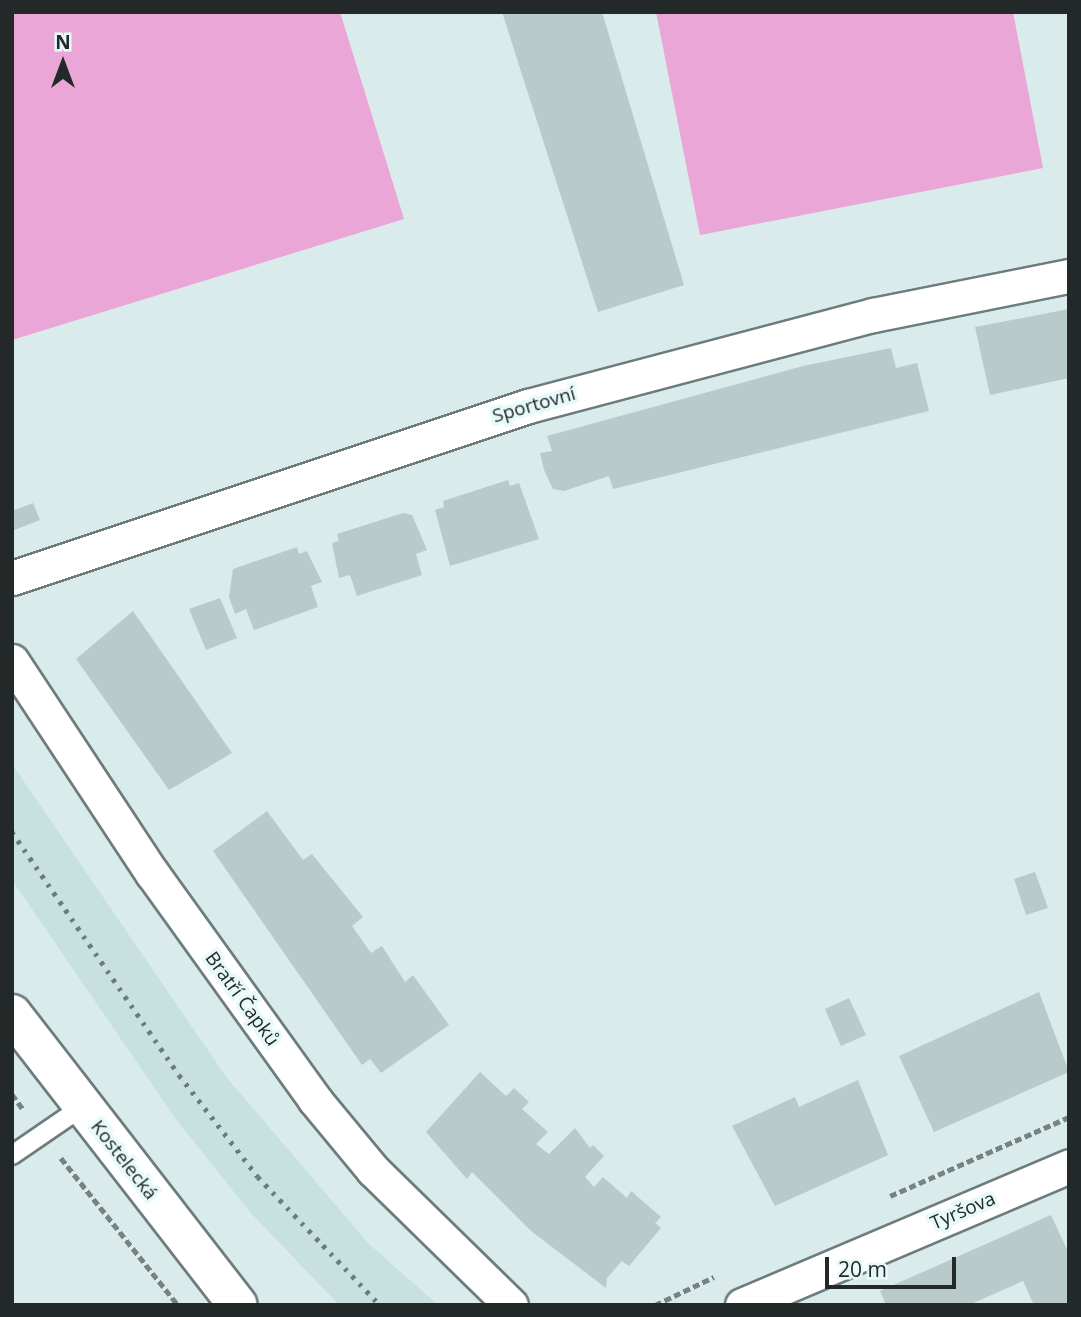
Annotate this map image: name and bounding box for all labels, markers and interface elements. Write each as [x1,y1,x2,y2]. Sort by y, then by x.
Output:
north arrow [28,28,98,98]
text: N [55,29,71,55]
street label: Sportovní [490,382,578,428]
street label: Bratří Čapků [200,948,284,1050]
street label: Kostelecká [86,1116,162,1204]
street label: Tyršova [927,1187,999,1235]
scale bar [829,1244,960,1288]
text: 20 m [838,1255,887,1283]

